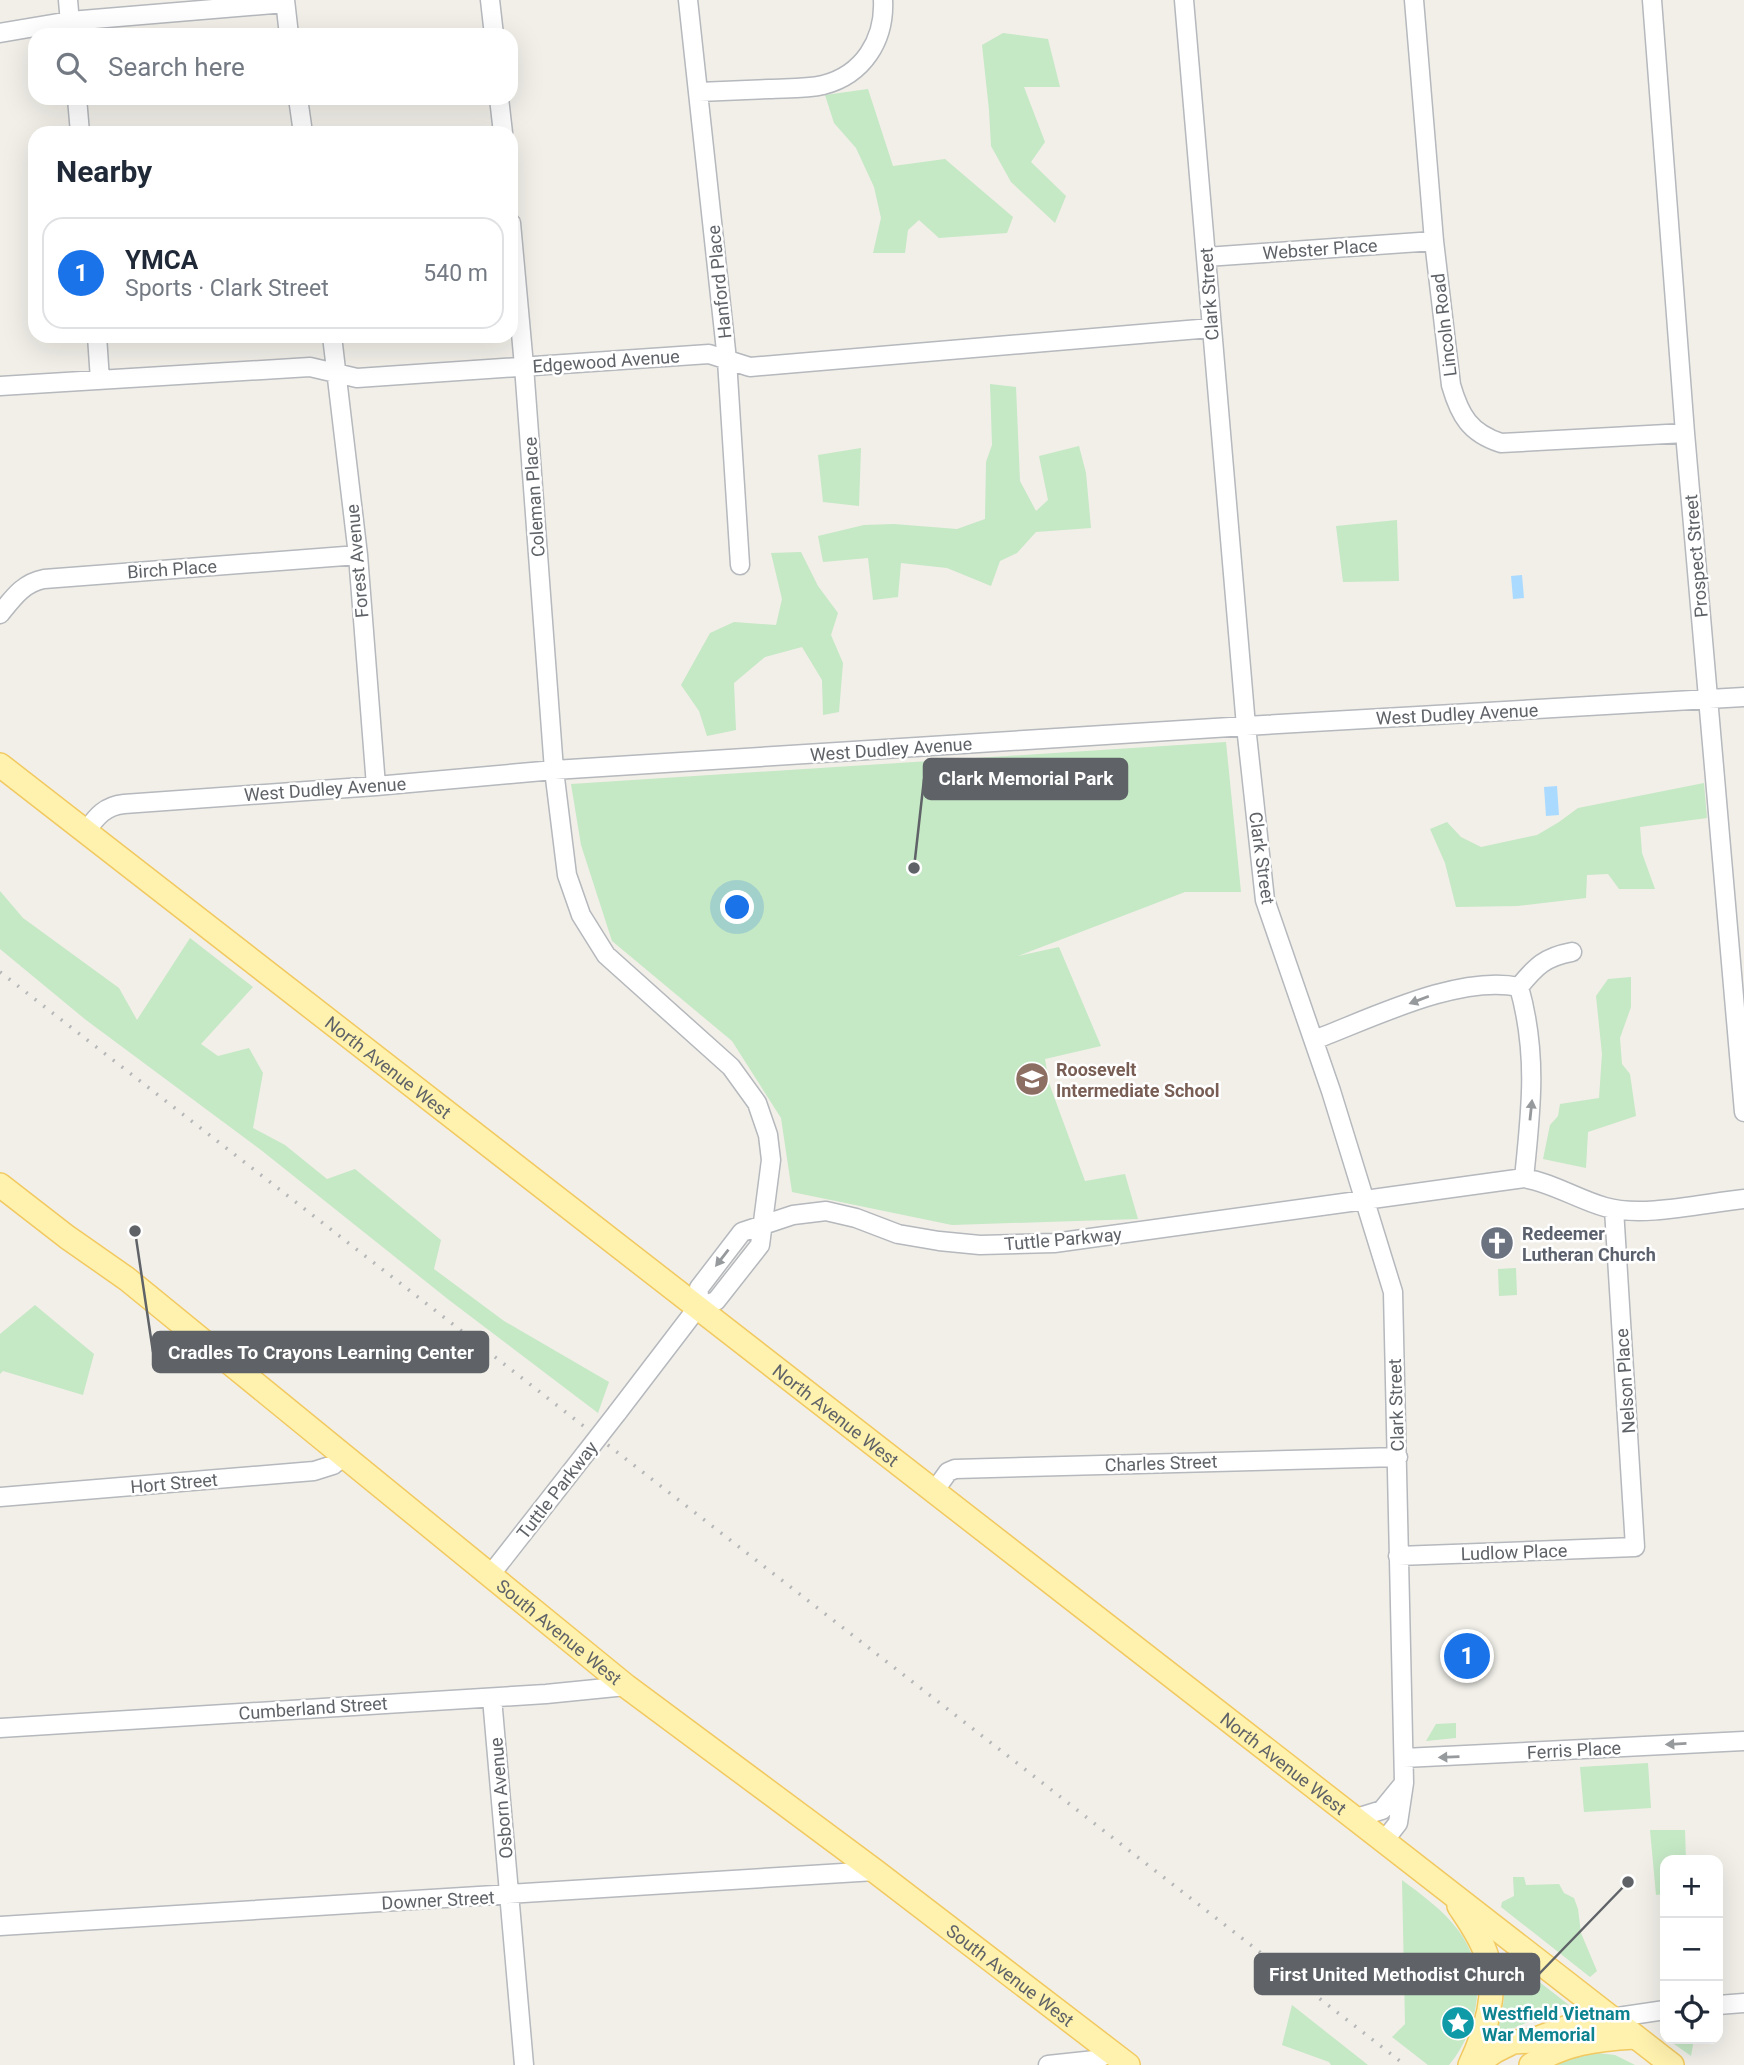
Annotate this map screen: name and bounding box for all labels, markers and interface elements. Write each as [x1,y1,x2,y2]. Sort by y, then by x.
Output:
search box [28,28,518,105]
icon: search [52,48,90,86]
text: Search here [108,52,245,82]
text: Nearby [56,154,152,189]
street label: Hanford Place [703,224,735,340]
street label: Webster Place [1262,235,1378,263]
text: YMCA [125,245,198,275]
street label: Clark Street [1195,247,1223,341]
text: 1 [74,260,88,287]
text: 540 m [423,260,488,287]
street label: Lincoln Road [1427,272,1461,378]
text: Sports · Clark Street [125,275,329,302]
street label: Edgewood Avenue [532,345,680,377]
street label: Coleman Place [519,436,549,558]
street label: Prospect Street [1680,493,1712,619]
street label: Forest Avenue [342,503,372,619]
street label: Birch Place [126,555,218,583]
street label: West Dudley Avenue [1375,699,1539,729]
street label: West Dudley Avenue [809,733,973,765]
callout: Clark Memorial Park [924,759,1127,799]
text: Clark Memorial Park [939,767,1114,790]
street label: West Dudley Avenue [243,773,407,805]
street label: Clark Street [1245,810,1279,906]
your location [720,890,754,924]
one-way arrow [1409,995,1430,1006]
street label: North Avenue West [321,1012,456,1123]
place label: Roosevelt Intermediate School [1056,1059,1220,1101]
school or university icon: Roosevelt Intermediate School [1013,1060,1051,1098]
one-way arrow [1526,1099,1537,1121]
street label: Tuttle Parkway [1003,1223,1123,1255]
place label: Redeemer Lutheran Church [1522,1223,1656,1265]
church icon: Redeemer Lutheran Church [1478,1224,1516,1262]
one-way arrow [715,1249,729,1267]
street label: Nelson Place [1611,1328,1639,1434]
callout: Cradles To Crayons Learning Center [153,1332,488,1372]
text: Cradles To Crayons Learning Center [168,1341,474,1364]
street label: Clark Street [1384,1358,1408,1452]
street label: North Avenue West [769,1360,903,1471]
street label: Tuttle Parkway [512,1437,602,1543]
street label: Charles Street [1104,1451,1218,1475]
street label: Hort Street [130,1469,219,1497]
street label: Ludlow Place [1460,1540,1568,1564]
street label: South Avenue West [493,1575,626,1689]
pin: 1 [1444,1630,1490,1682]
street label: Cumberland Street [238,1692,388,1724]
street label: North Avenue West [1217,1708,1351,1819]
street label: Osborn Avenue [485,1737,517,1859]
street label: Ferris Place [1526,1737,1622,1763]
one-way arrow [1665,1739,1687,1750]
one-way arrow [1437,1751,1459,1762]
map controls [1660,1855,1723,2044]
button: + [1660,1855,1723,1918]
street label: Downer Street [381,1887,495,1913]
button: − [1660,1918,1723,1981]
street label: South Avenue West [943,1919,1079,2030]
callout: First United Methodist Church [1255,1954,1539,1994]
text: First United Methodist Church [1269,1963,1525,1986]
button: locate [1660,1981,1723,2044]
place label: Westfield Vietnam War Memorial [1482,2003,1630,2045]
place icon: Westfield Vietnam War Memorial [1439,2004,1477,2042]

